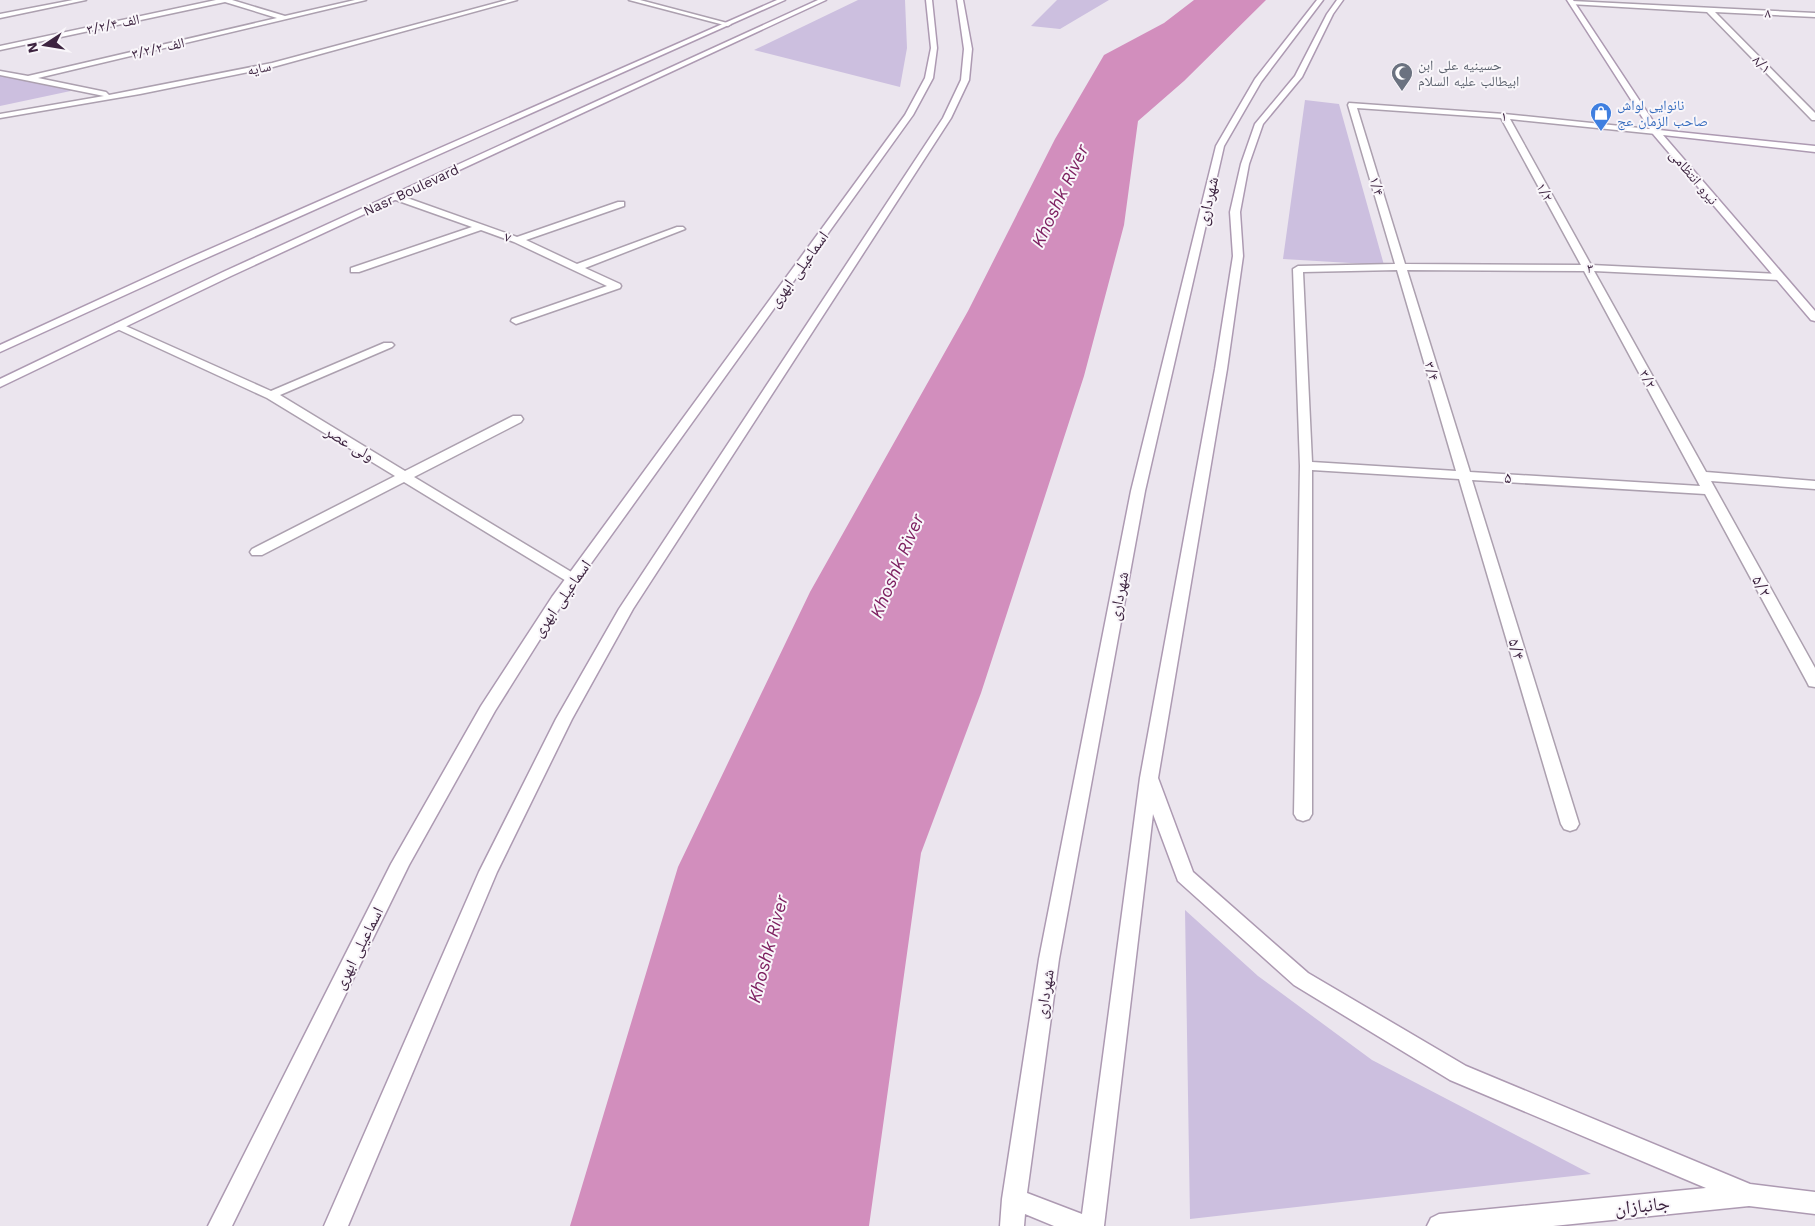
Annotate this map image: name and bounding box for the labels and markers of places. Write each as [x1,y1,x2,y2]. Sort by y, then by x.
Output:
place label: حسینیه علی ابن ابیطالب علیه السلام [1418,57,1519,91]
mosque icon: حسینیه علی ابن ابیطالب علیه السلام [1390,61,1414,92]
place label: نانوایی لواش صاحب الزمان عج [1617,97,1708,131]
shop icon: نانوایی لواش صاحب الزمان عج [1589,101,1613,132]

